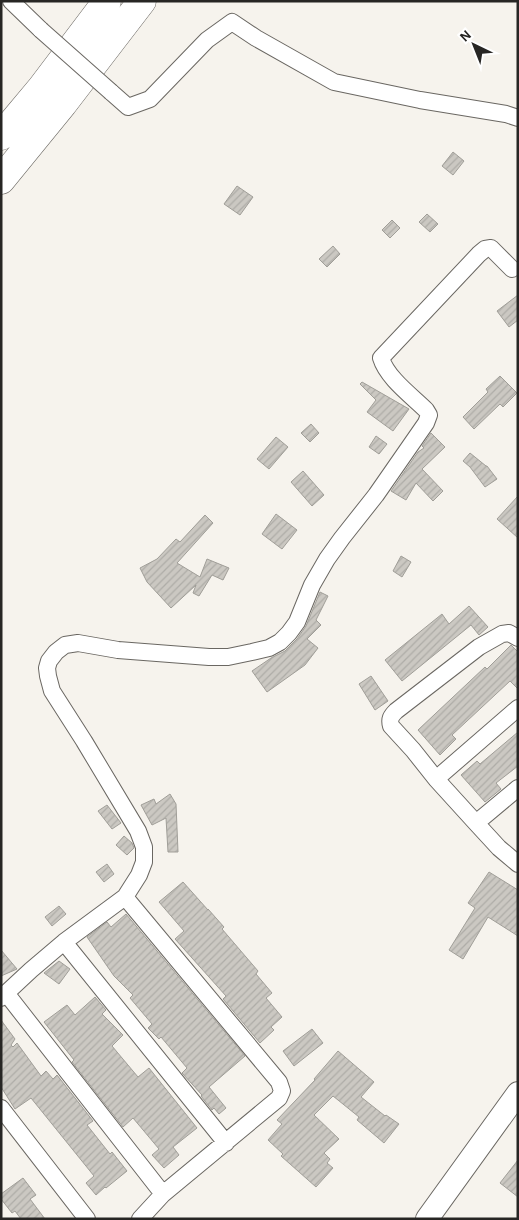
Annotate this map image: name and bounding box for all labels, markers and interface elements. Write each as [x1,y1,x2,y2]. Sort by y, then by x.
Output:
north arrow [449,20,499,70]
text: N [457,28,474,45]

